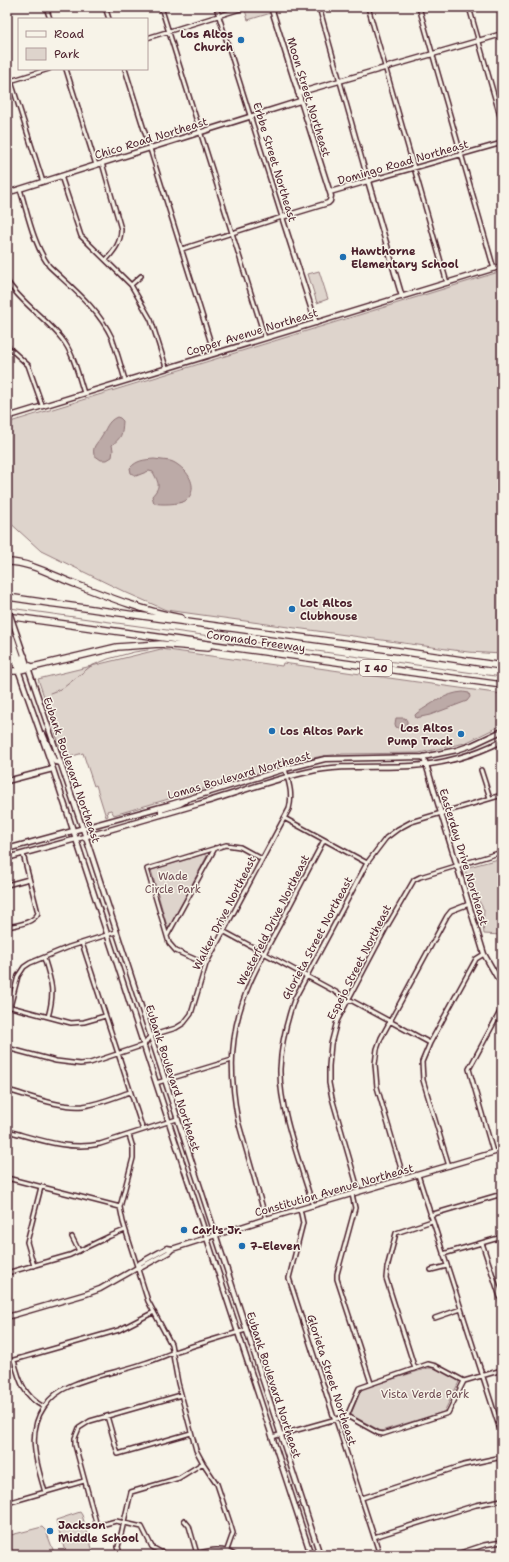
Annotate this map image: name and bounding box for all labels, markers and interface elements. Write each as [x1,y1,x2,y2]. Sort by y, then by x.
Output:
legend [18,18,148,70]
text: Road [54,26,85,42]
place label: Los Altos Church [180,27,234,55]
marker: Los Altos Church [236,35,246,45]
street label: Moon Street Northeast [283,35,334,159]
text: Park [54,46,80,62]
street label: Erbbe Street Northeast [249,101,300,224]
street label: Chico Road Northeast [93,114,210,163]
street label: Domingo Road Northeast [336,137,470,188]
place label: Hawthorne Elementary School [351,244,459,272]
marker: Hawthorne Elementary School [338,252,348,262]
street label: Copper Avenue Northeast [184,305,320,360]
place label: Lot Altos Clubhouse [300,596,358,624]
marker: Lot Altos Clubhouse [287,604,297,614]
street label: Coronado Freeway [205,627,306,656]
road number: I 40 [360,660,392,676]
street label: Eubank Boulevard Northeast [39,695,104,845]
place label: Los Altos Pump Track [387,721,453,749]
place label: Los Altos Park [280,724,363,739]
marker: Los Altos Park [267,726,277,736]
marker: Los Altos Pump Track [456,729,466,739]
street label: Lomas Boulevard Northeast [166,748,313,803]
street label: Easterday Drive Northeast [436,787,492,928]
street label: Westerfeld Drive Northeast [234,852,313,988]
street label: Walker Drive Northeast [189,854,260,973]
park label: Wade Circle Park [145,869,201,897]
street label: Glorieta Street Northeast [279,874,356,1002]
street label: Espejo Street Northeast [324,902,395,1022]
street label: Eubank Boulevard Northeast [142,1003,203,1154]
street label: Constitution Avenue Northeast [253,1161,416,1220]
place label: Carl's Jr. [192,1223,242,1238]
marker: Carl's Jr. [179,1225,189,1235]
place label: 7-Eleven [250,1239,301,1254]
marker: 7-Eleven [237,1241,247,1251]
street label: Eubank Boulevard Northeast [243,1310,304,1461]
street label: Glorieta Street Northeast [303,1313,360,1448]
park label: Vista Verde Park [381,1387,469,1402]
place label: Jackson Middle School [58,1518,139,1546]
marker: Jackson Middle School [45,1526,55,1536]

